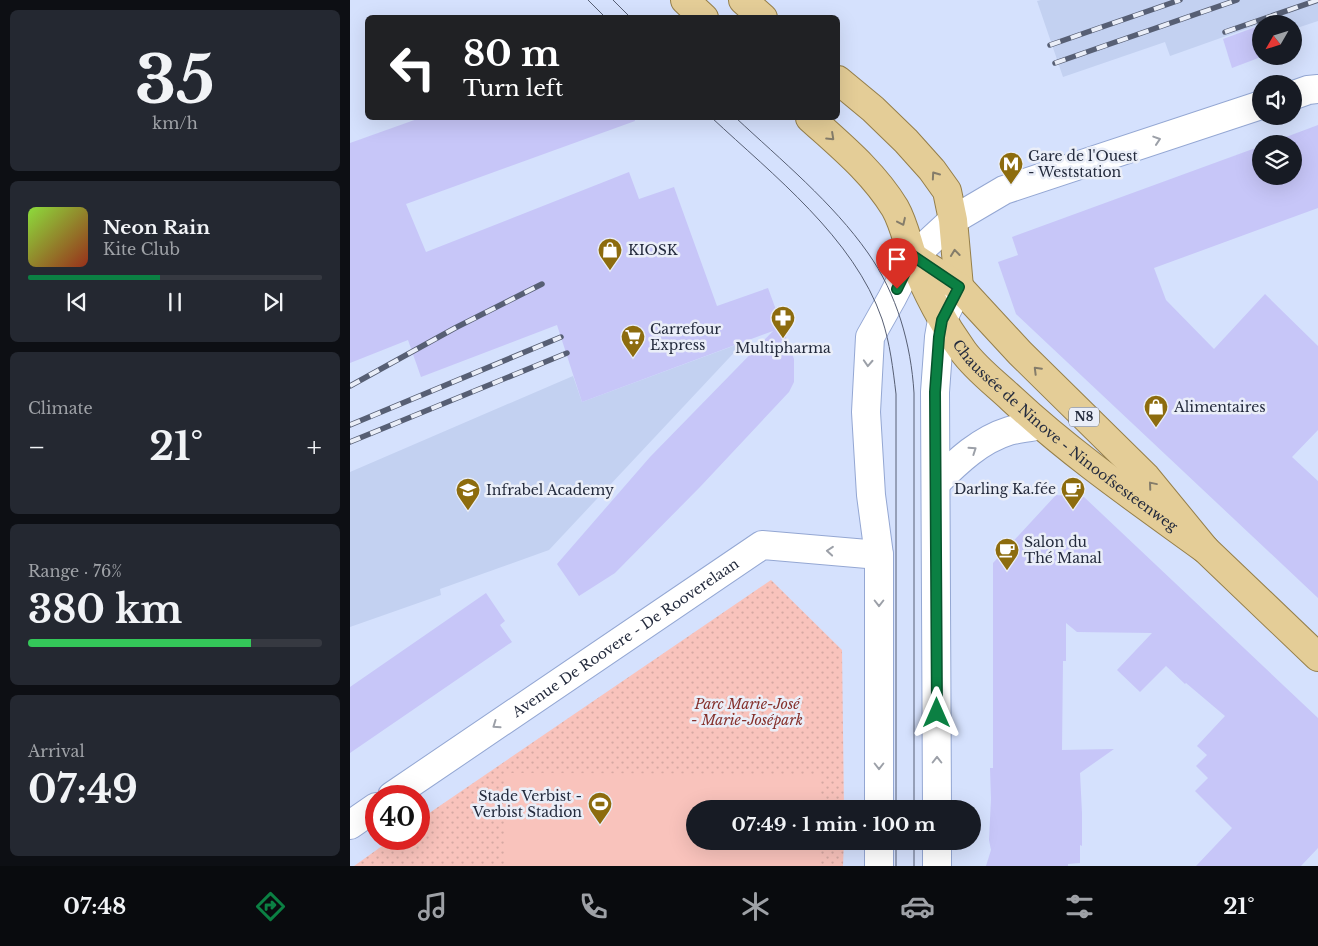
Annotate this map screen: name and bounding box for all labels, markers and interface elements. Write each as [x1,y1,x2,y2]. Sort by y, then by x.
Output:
north arrow [1252,15,1302,65]
map controls [1252,15,1302,185]
text: 80 m [463,32,560,75]
icon: left [380,35,445,100]
text: 35 [135,40,215,121]
text: Turn left [463,75,563,102]
button: sound [1252,75,1302,125]
text: km/h [152,113,198,133]
one-way arrow [825,131,834,140]
button: layers [1252,135,1302,185]
one-way arrow [1153,136,1161,146]
place label: Gare de l'Ouest - Weststation [1028,147,1138,181]
metro station icon: Gare de l'Ouest - Weststation [998,151,1024,185]
one-way arrow [932,171,941,181]
text: Neon Rain [103,216,210,239]
one-way arrow [895,217,906,226]
shop icon: KIOSK [597,237,623,271]
pin [876,238,918,289]
text: Kite Club [103,239,180,259]
place label: KIOSK [628,241,679,259]
icon: arrive [883,245,911,273]
one-way arrow [950,249,961,257]
icon: previous [63,288,91,316]
icon: pause [161,288,189,316]
icon: next [259,288,287,316]
pharmacy icon: Multipharma [770,305,796,339]
place label: Carrefour Express [650,320,721,354]
supermarket icon: Carrefour Express [620,324,646,358]
street label: Chaussée de Ninove - Ninoofsesteenweg [949,336,1182,536]
place label: Multipharma [735,339,831,357]
one-way arrow [863,359,874,367]
one-way arrow [1034,367,1043,376]
shop icon: Alimentaires [1143,394,1169,428]
text: Climate [28,398,93,418]
place label: Alimentaires [1173,398,1266,416]
road number: N8 [1069,408,1099,427]
text: 21° [149,423,203,470]
text: − [28,430,46,465]
text: + [307,430,322,465]
one-way arrow [967,447,977,456]
cafe icon: Darling Ka.fée [1060,476,1086,510]
school or university icon: Infrabel Academy [455,477,481,511]
place label: Darling Ka.fée [954,480,1056,498]
place label: Infrabel Academy [486,481,614,499]
one-way arrow [1149,482,1157,491]
place label: Salon du Thé Manal [1024,533,1102,567]
cafe icon: Salon du Thé Manal [994,537,1020,571]
one-way arrow [826,546,834,557]
street label: Avenue De Roovere - De Rooverelaan [508,554,742,722]
text: Range · 76% [28,561,122,581]
text: 380 km [28,586,182,633]
one-way arrow [874,600,884,608]
position arrow [910,686,962,738]
park label: Parc Marie-José - Marie-Josépark [691,695,803,729]
one-way arrow [492,719,502,728]
text: Arrival [28,741,85,761]
one-way arrow [932,756,942,764]
one-way arrow [874,762,884,770]
text: 07:49 [28,766,138,813]
speed limit sign: 40 [365,785,430,850]
place label: Stade Verbist - Verbist Stadion [472,787,582,821]
sports icon: Stade Verbist - Verbist Stadion [587,791,613,825]
text: 07:49 · 1 min · 100 m [732,813,935,836]
icon: directions [253,889,288,924]
icon: music [415,889,450,924]
icon: phone [576,889,611,924]
icon: climate [738,889,773,924]
icon: car [900,889,935,924]
icon: filters [1062,889,1097,924]
text: 07:48 [63,893,126,920]
text: 21° [1223,893,1255,920]

